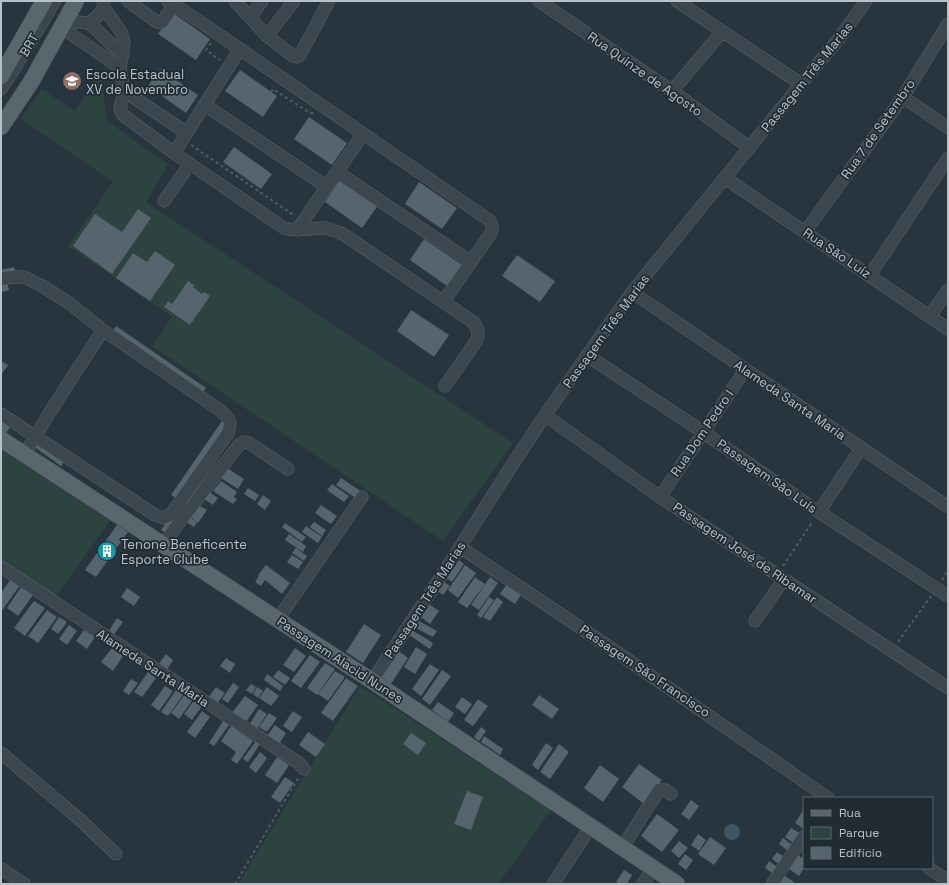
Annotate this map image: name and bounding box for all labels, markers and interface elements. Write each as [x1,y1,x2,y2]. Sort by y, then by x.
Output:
street label: Passagem Três Marias [757,18,857,135]
street label: Rua Quinze de Agosto [584,28,706,120]
street label: BRT [16,30,43,60]
place label: Escola Estadual XV de Novembro [86,66,188,98]
school or university icon: Escola Estadual XV de Novembro [61,70,83,92]
street label: Rua 7 de Setembro [837,76,919,182]
street label: Rua São Luíz [800,224,875,282]
street label: Passagem Três Marias [559,271,653,391]
street label: Alameda Santa Maria [731,356,850,444]
street label: Rua Dom Pedro I [667,386,737,480]
street label: Passagem São Luís [714,435,820,517]
street label: Passagem José de Ribamar [670,498,820,608]
place label: Tenone Beneficente Esporte Clube [121,536,247,568]
street label: Passagem Três Marias [381,538,469,662]
building icon: Tenone Beneficente Esporte Clube [96,540,118,562]
street label: Passagem Alacid Nunes [274,613,406,707]
street label: Passagem São Francisco [576,621,714,721]
street label: Alameda Santa Maria [93,625,213,711]
legend [803,797,933,869]
text: Rua [839,805,861,821]
text: Parque [839,825,879,841]
text: Edifício [839,845,882,861]

